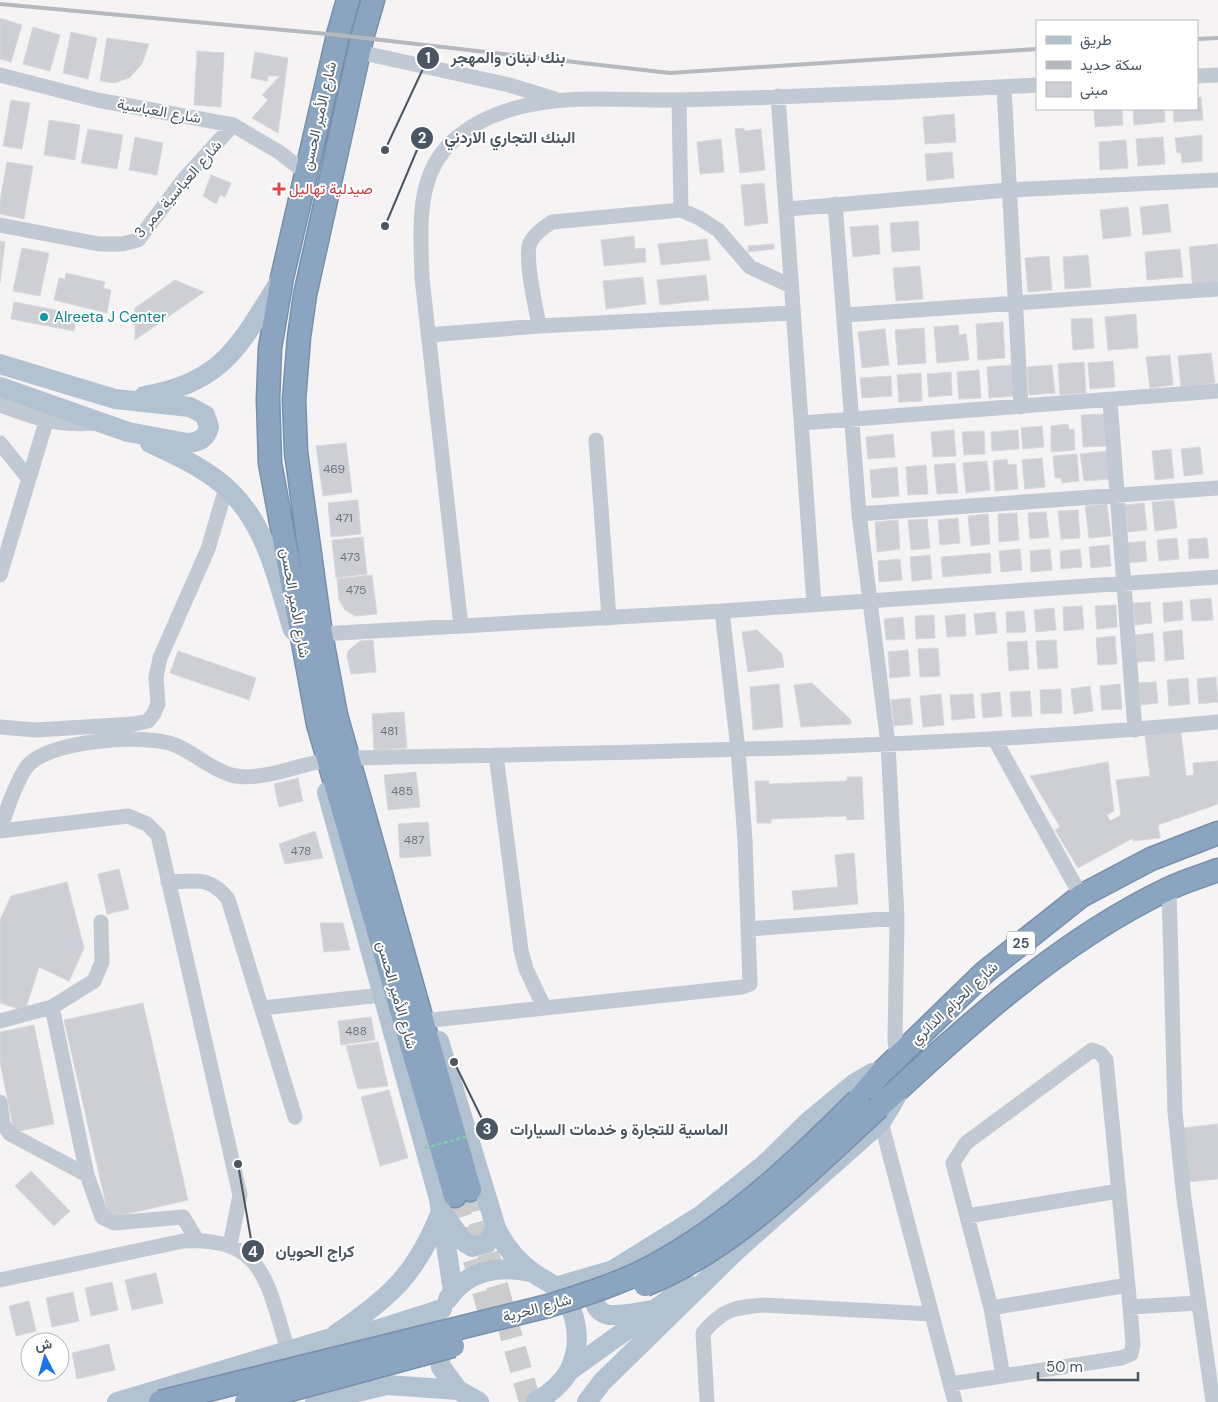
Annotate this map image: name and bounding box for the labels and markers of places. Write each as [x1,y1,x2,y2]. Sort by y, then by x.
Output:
callout: بنك لبنان والمهجر [416,42,575,73]
callout: البنك التجاري الاردني [409,122,585,153]
place label: صيدلية تهاليل [289,179,373,199]
marker: صيدلية تهاليل [273,183,285,195]
place label: Alreeta J Center [54,307,167,327]
marker: Alreeta J Center [38,311,50,323]
callout: الماسية للتجارة و خدمات السيارات [475,1113,738,1144]
callout: كراج الحويان [240,1236,364,1267]

